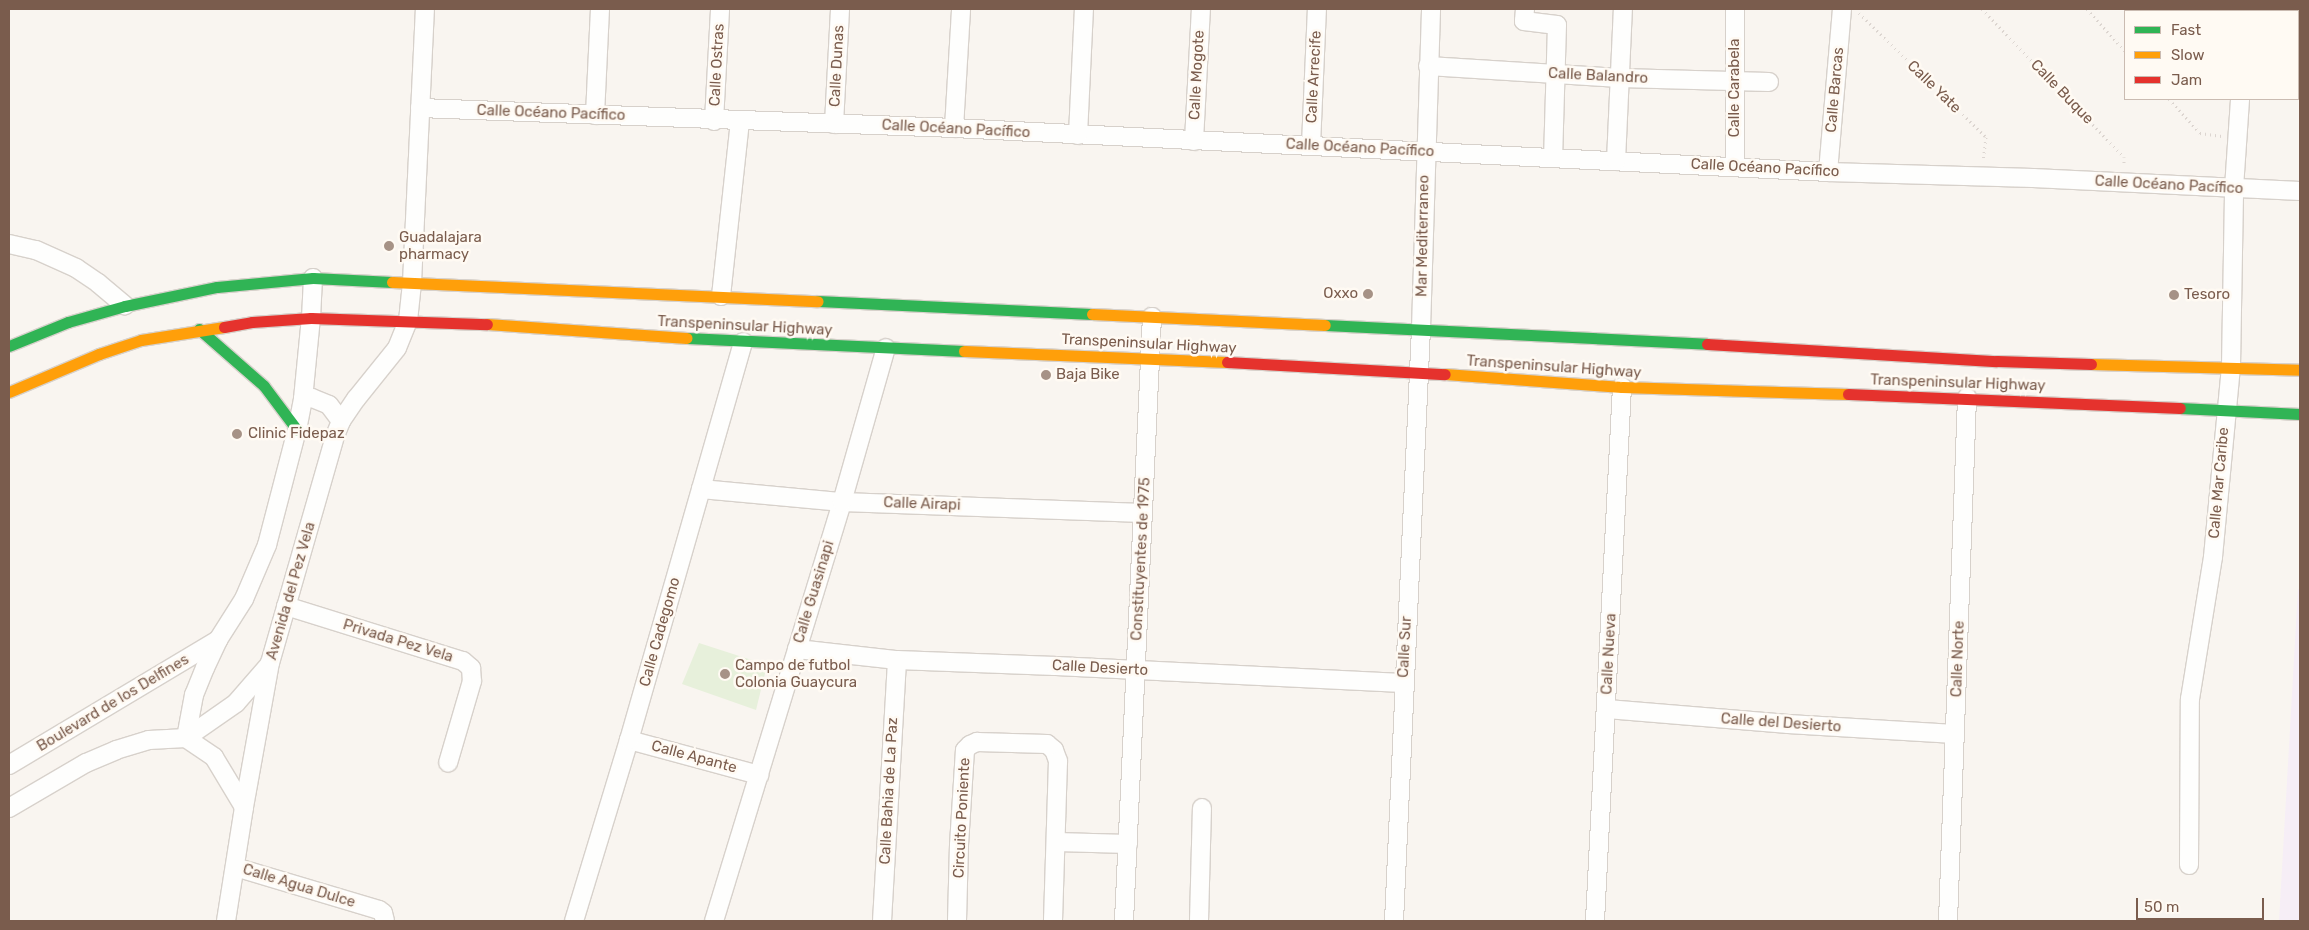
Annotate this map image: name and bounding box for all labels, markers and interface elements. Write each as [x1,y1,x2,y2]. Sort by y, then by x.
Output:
legend [2124,10,2299,100]
text: Fast [2171,21,2201,39]
street label: Calle Ostras [706,23,728,107]
street label: Calle Dunas [826,25,848,107]
street label: Calle Mogote [1186,30,1208,120]
street label: Calle Arrecife [1303,30,1325,124]
street label: Calle Carabela [1726,38,1744,138]
text: Slow [2171,46,2204,64]
street label: Calle Barcas [1822,47,1848,133]
street label: Calle Buque [2027,56,2097,128]
street label: Calle Yate [1903,57,1965,117]
street label: Calle Balandro [1548,64,1648,88]
text: Jam [2171,71,2202,89]
street label: Calle Océano Pacífico [476,101,626,125]
street label: Calle Océano Pacífico [881,116,1031,142]
street label: Calle Océano Pacífico [1285,135,1435,161]
street label: Calle Océano Pacífico [1690,155,1840,181]
street label: Calle Océano Pacífico [2094,172,2244,198]
street label: Mar Mediterraneo [1413,175,1433,297]
place label: Guadalajara pharmacy [399,228,482,263]
marker: Guadalajara pharmacy [383,240,395,252]
place label: Oxxo [1323,285,1358,303]
place label: Tesoro [2184,286,2230,304]
marker: Oxxo [1362,288,1374,300]
marker: Tesoro [2168,289,2180,301]
street label: Transpeninsular Highway [657,312,833,340]
street label: Transpeninsular Highway [1061,330,1237,358]
street label: Transpeninsular Highway [1466,352,1642,382]
place label: Baja Bike [1056,366,1120,384]
marker: Baja Bike [1040,369,1052,381]
street label: Transpeninsular Highway [1870,371,2046,395]
place label: Clinic Fidepaz [248,425,345,443]
street label: Calle Mar Caribe [2205,426,2233,540]
marker: Clinic Fidepaz [230,427,244,441]
street label: Constituyentes de 1975 [1128,477,1154,641]
street label: Calle Airapi [883,494,961,514]
street label: Avenida del Pez Vela [263,520,319,662]
street label: Calle Guasinapi [790,539,838,645]
street label: Calle Cadegomo [636,575,684,689]
street label: Calle Nueva [1598,613,1620,695]
street label: Privada Pez Vela [341,616,455,666]
street label: Calle Sur [1394,616,1416,678]
street label: Calle Norte [1948,620,1968,698]
street label: Boulevard de los Delfines [34,650,192,756]
place label: Campo de futbol Colonia Guaycura [735,656,857,691]
street label: Calle Desierto [1051,656,1149,680]
marker: Campo de futbol Colonia Guaycura [719,668,731,680]
street label: Calle del Desierto [1720,710,1842,736]
street label: Calle Bahia de La Paz [876,717,902,865]
street label: Calle Apante [649,737,739,777]
street label: Circuito Poniente [950,757,974,879]
street label: Calle Agua Dulce [240,860,358,912]
scale bar [2139,888,2266,920]
text: 50 m [2144,898,2179,916]

